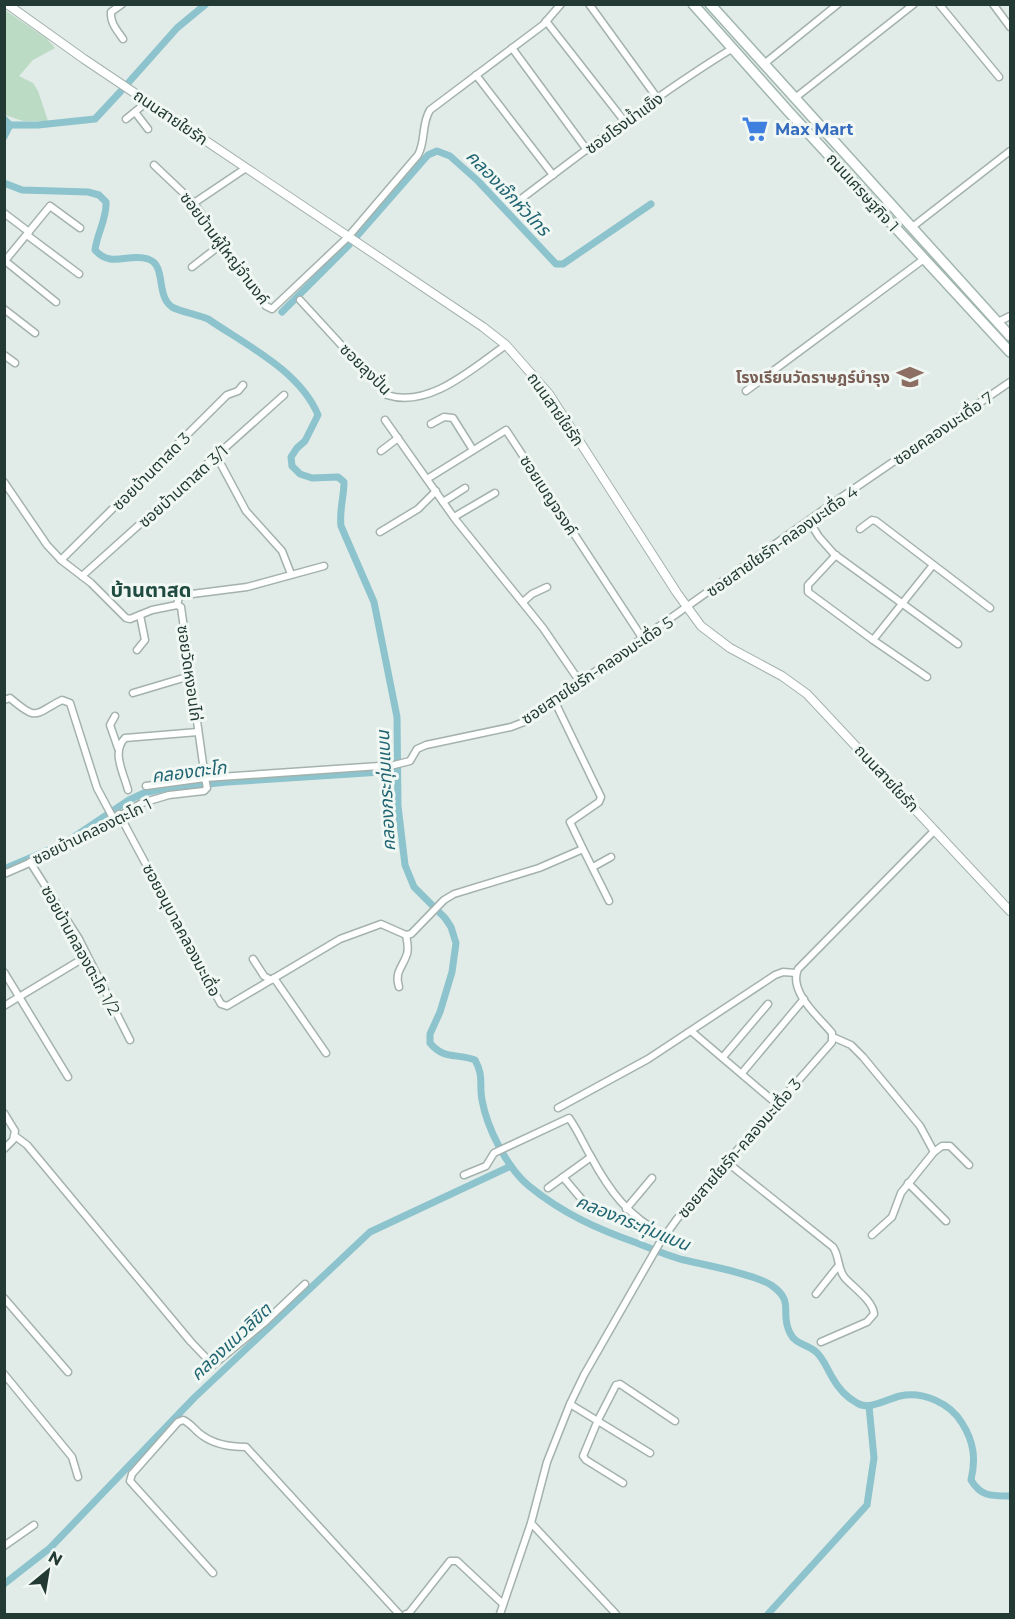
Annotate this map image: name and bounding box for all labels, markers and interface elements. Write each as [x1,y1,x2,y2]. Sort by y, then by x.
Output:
street label: ถนนสายใยรัก [130,86,211,149]
street label: ซอยโรงน้ำแข็ง [581,87,667,158]
supermarket icon: Max Mart [740,114,770,144]
place label: Max Mart [775,120,853,139]
water label: คลองเจ๊กหัวไทร [461,145,555,241]
street label: ถนนเศรษฐกิจ 1 [823,149,903,235]
street label: ซอยบ้านผู้ใหญ่จำนงค์ [176,188,273,308]
street label: ซอยลุงปั่น [336,339,396,399]
school or university icon: โรงเรียนวัดราษฎร์บํารุง [895,362,925,392]
place label: โรงเรียนวัดราษฎร์บํารุง [736,368,890,387]
street label: ถนนสายใยรัก [523,369,588,450]
street label: ซอยคลองมะเดื่อ 7 [888,386,997,469]
street label: ซอยบ้านตาสด 3 [108,428,194,514]
street label: ซอยบ้านตาสด 3/1 [135,441,232,532]
street label: ซอยเบญจรงค์ [516,452,581,539]
street label: ซอยสายใยรัก-คลองมะเดื่อ 4 [702,480,862,601]
district label: บ้านตาสด [111,578,191,602]
street label: ซอยสายใยรัก-คลองมะเดื่อ 5 [517,611,677,728]
street label: ซอยวัดหงอนไก่ [173,624,206,722]
water label: คลองกระทุ่มแบน [372,729,400,852]
street label: ถนนสายใยรัก [851,741,923,816]
water label: คลองตะโก [150,756,229,788]
street label: ซอยบ้านคลองตะโก 1 [29,794,155,869]
street label: ซอยอนุบาลคลองมะเดื่อ [139,860,226,1000]
street label: ซอยบ้านคลองตะโก 1/2 [37,882,124,1018]
street label: ซอยสายใยรัก-คลองมะเดื่อ 3 [672,1073,805,1222]
water label: คลองกระทุ่มแบน [573,1190,694,1256]
water label: คลองแนวลิขิต [186,1298,277,1385]
north arrow [18,1541,78,1601]
text: N [45,1547,66,1570]

